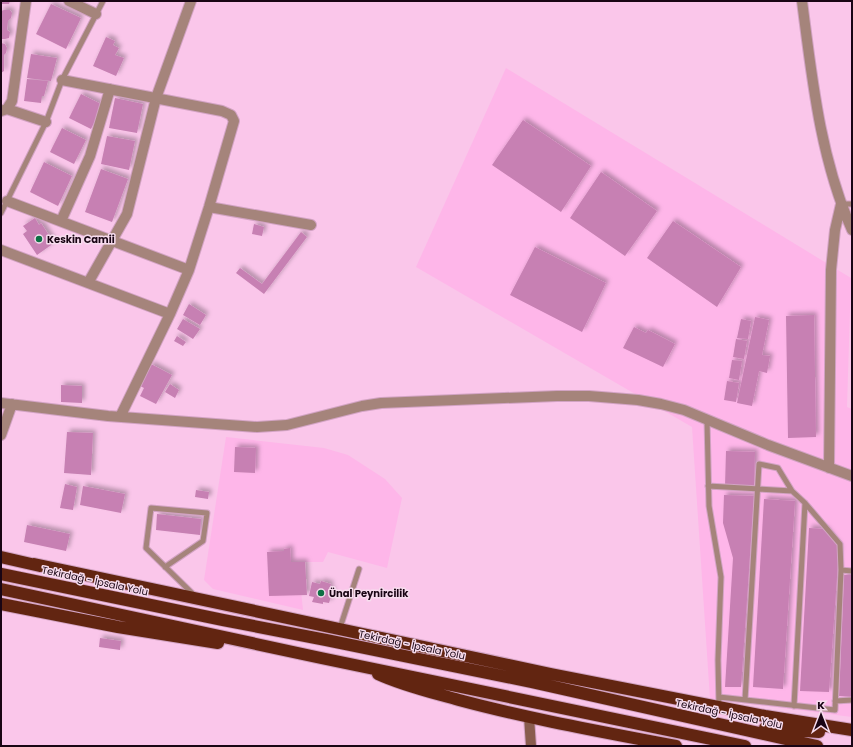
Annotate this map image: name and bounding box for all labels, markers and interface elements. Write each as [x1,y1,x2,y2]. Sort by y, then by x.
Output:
place label: Keskin Camii [47,232,115,247]
marker: Keskin Camii [34,234,44,244]
street label: Tekirdağ - İpsala Yolu [40,562,150,600]
place label: Ünal Peynircilik [329,586,409,601]
marker: Ünal Peynircilik [316,588,326,598]
street label: Tekirdağ - İpsala Yolu [357,626,467,664]
street label: Tekirdağ - İpsala Yolu [674,695,784,733]
north arrow [801,695,841,735]
text: K [817,697,825,713]

